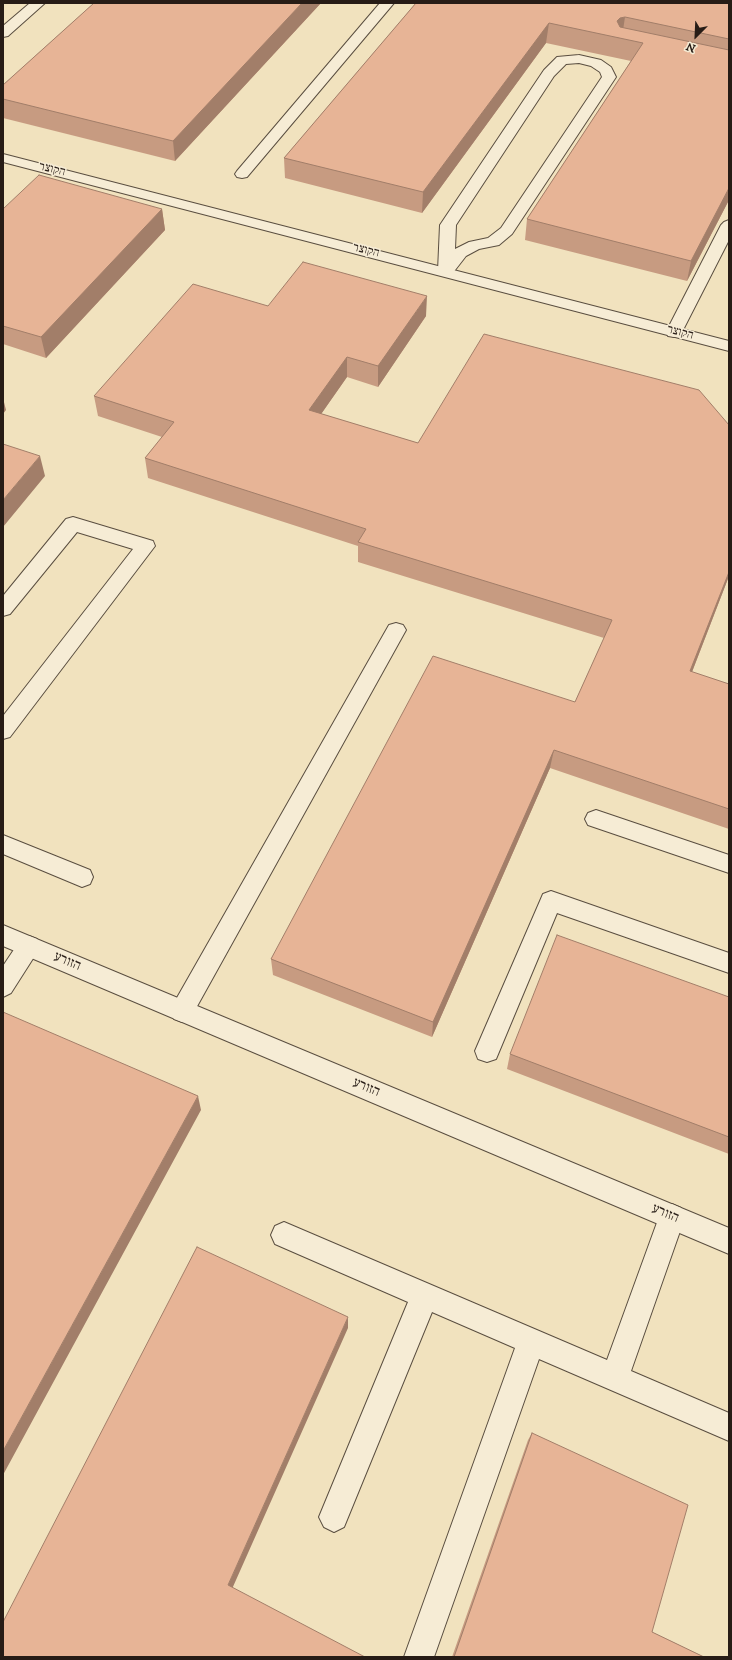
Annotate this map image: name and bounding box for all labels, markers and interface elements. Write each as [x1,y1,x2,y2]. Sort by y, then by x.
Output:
north arrow [676,16,716,56]
text: N [684,39,698,55]
street label: הקוצר [37,160,67,180]
street label: הקוצר [351,241,381,261]
street label: הקוצר [665,323,695,343]
street label: הזורע [51,949,83,975]
street label: הזורע [350,1075,382,1101]
street label: הזורע [649,1201,681,1227]

